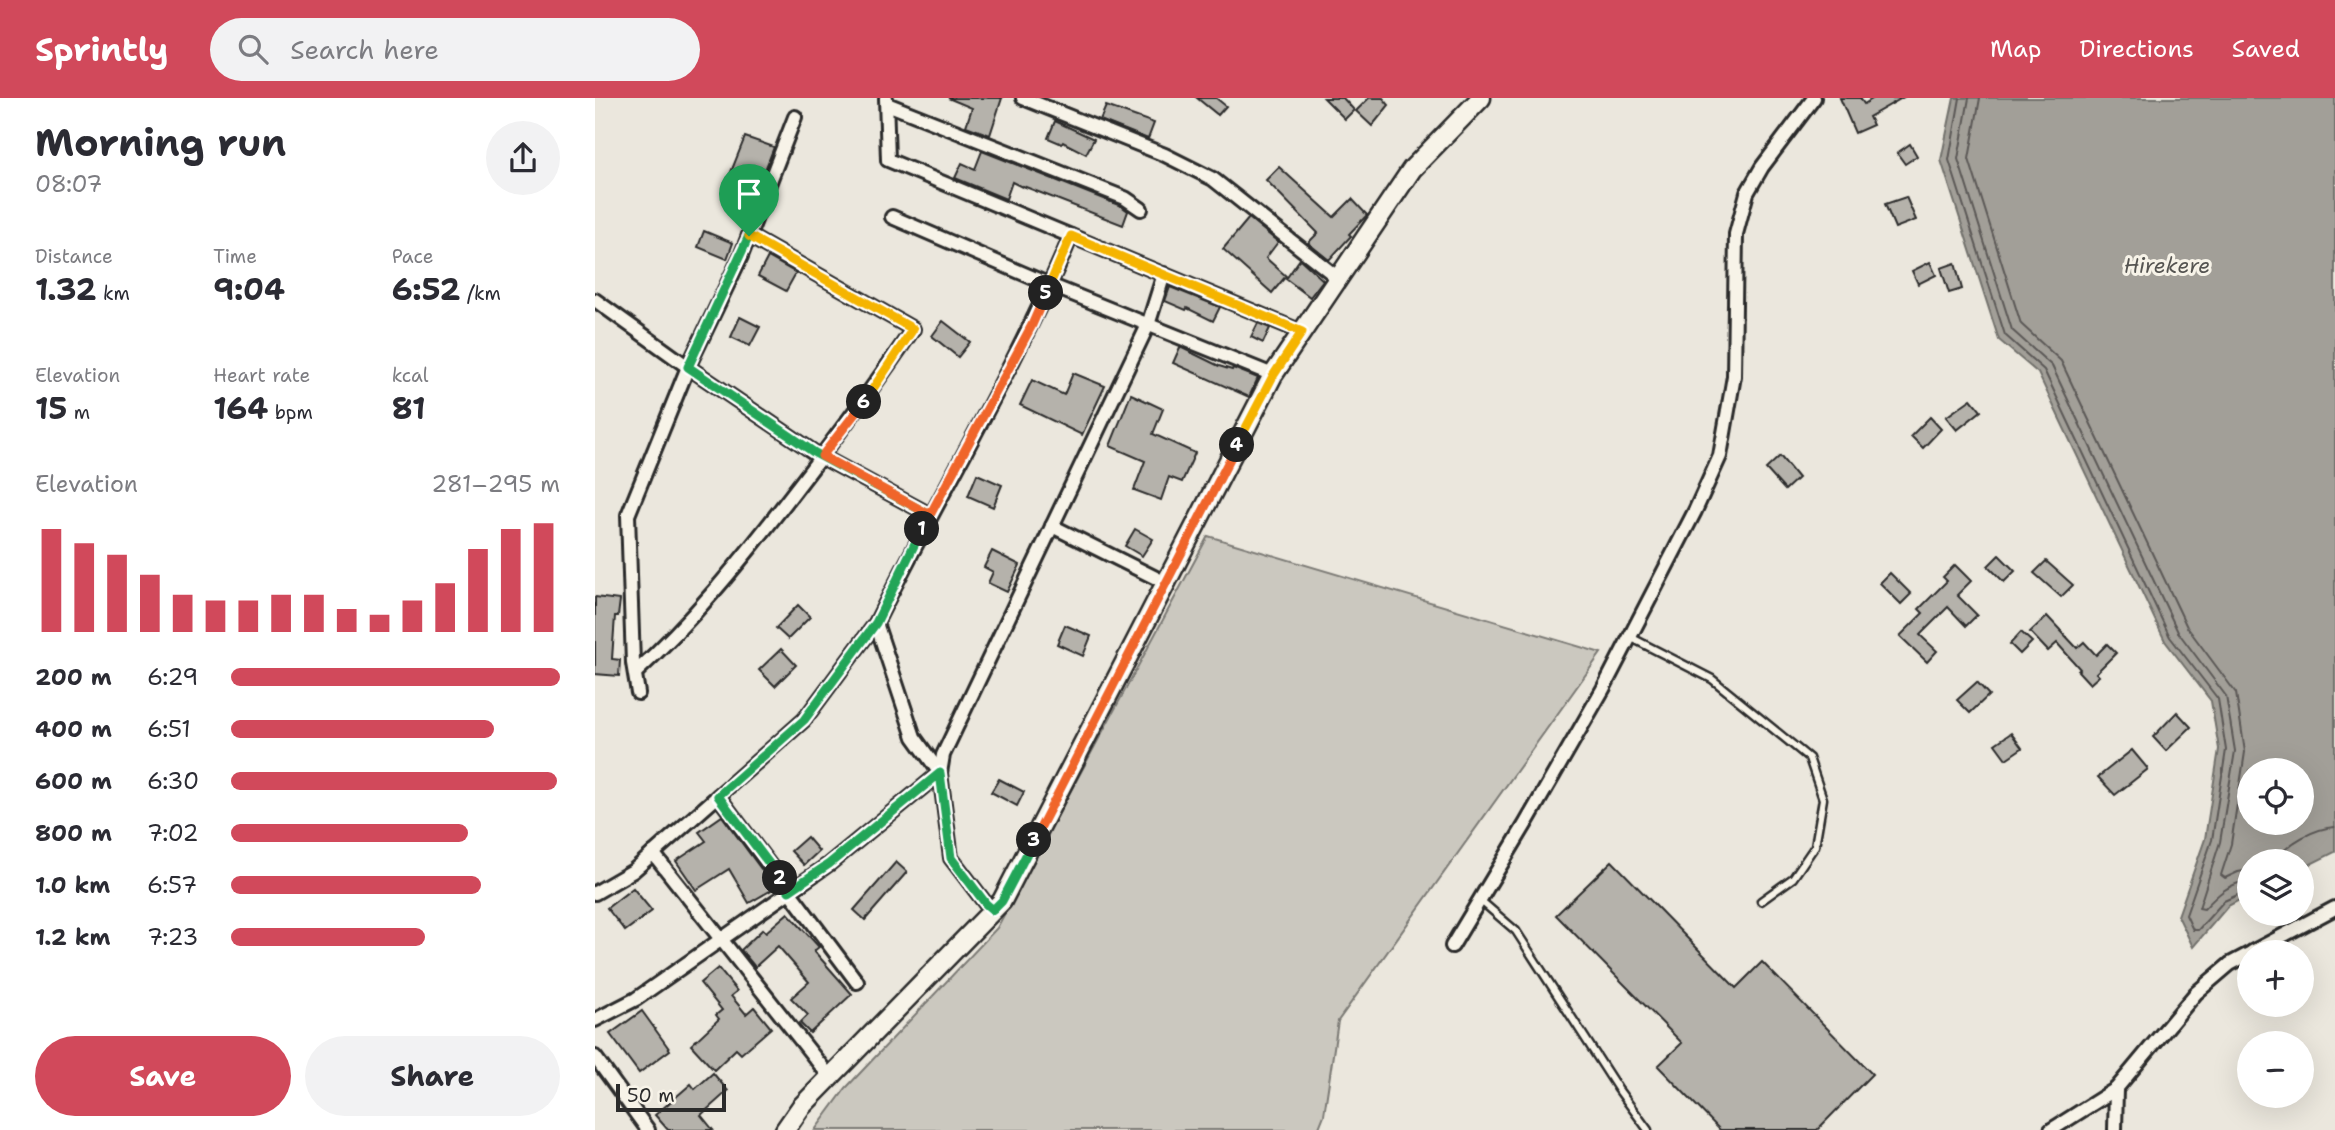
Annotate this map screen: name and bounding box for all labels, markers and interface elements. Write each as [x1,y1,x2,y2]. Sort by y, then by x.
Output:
search box [210,18,700,81]
text: Sprintly [35,27,168,72]
icon: search [234,30,272,68]
text: Search here [290,32,439,67]
text: Map [1990,33,2041,65]
text: Directions [2079,33,2194,65]
text: Saved [2232,33,2300,65]
text: Morning run [35,117,286,168]
button: share [486,121,560,195]
pin [719,164,779,236]
text: 08:07 [35,169,102,199]
icon: arrive [730,175,768,213]
text: Distance [35,244,113,269]
text: Time [213,244,257,269]
text: Pace [392,244,433,269]
water label: Hirekere [2124,252,2210,280]
text: 1.32 [35,269,96,310]
text: 9:04 [213,269,285,310]
text: 6:52 [392,269,460,310]
pin: 5 [1029,276,1063,310]
text: 5 [1040,280,1051,305]
text: km [96,281,130,306]
text: /km [460,281,501,306]
text: Elevation [35,363,120,388]
text: Heart rate [213,363,310,388]
text: kcal [392,363,429,388]
pin: 6 [847,384,881,420]
text: 15 [35,388,67,429]
text: 164 [213,388,268,429]
text: 81 [392,388,426,429]
text: 6 [857,389,870,414]
text: m [67,400,90,425]
text: bpm [268,400,313,425]
pin: 4 [1219,428,1255,462]
text: 4 [1230,432,1243,457]
text: Elevation [35,469,138,499]
text: 281–295 m [431,469,560,499]
pin: 1 [905,512,939,546]
text: 1 [917,516,926,541]
text: 200 m [35,662,112,692]
text: 6:29 [147,662,198,692]
text: 400 m [35,714,112,744]
text: 6:51 [147,714,191,744]
map controls [2237,758,2314,1108]
button: locate [2237,758,2314,835]
text: 600 m [35,766,112,796]
text: 6:30 [147,766,199,796]
text: 800 m [35,818,112,848]
text: 7:02 [147,818,199,848]
pin: 3 [1017,822,1052,858]
text: 3 [1027,827,1040,852]
button: layers [2237,849,2314,926]
pin: 2 [763,860,797,896]
text: 2 [773,865,786,890]
text: 1.0 km [35,870,110,900]
text: 6:57 [147,870,197,900]
text: 1.2 km [35,922,111,952]
text: 7:23 [147,922,198,952]
button: + [2237,940,2314,1017]
button: − [2237,1031,2314,1108]
button: Save [35,1036,291,1116]
button: Share [305,1036,560,1116]
scale bar [616,1081,726,1113]
text: 50 m [627,1083,675,1108]

